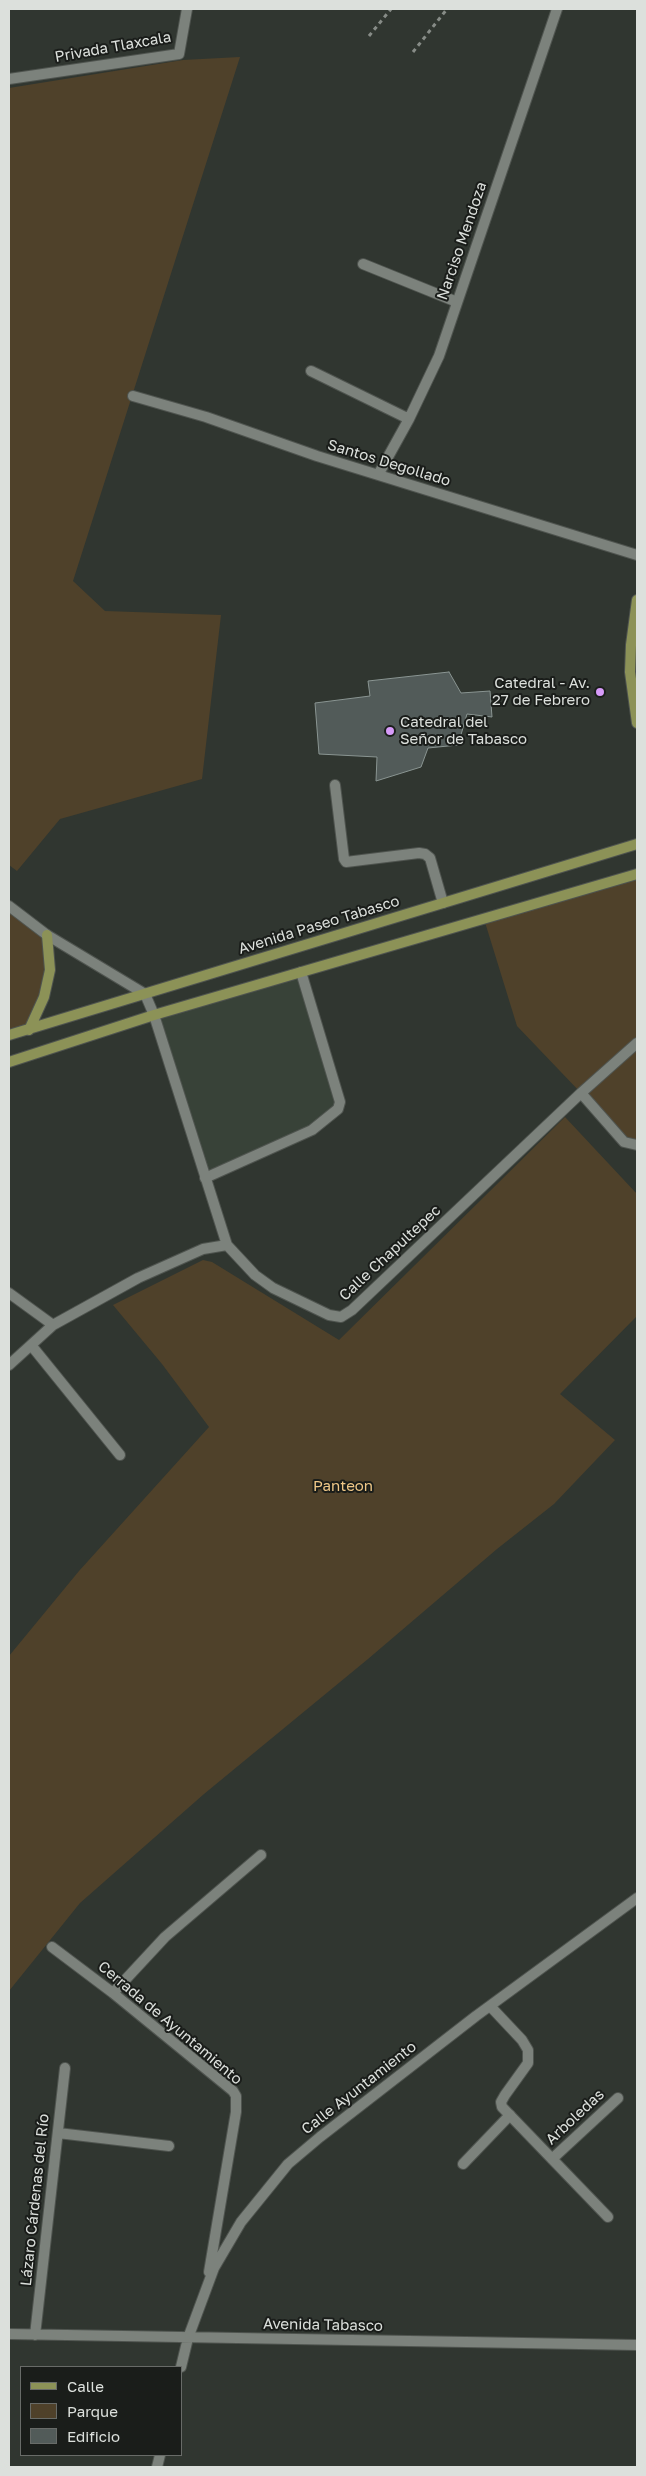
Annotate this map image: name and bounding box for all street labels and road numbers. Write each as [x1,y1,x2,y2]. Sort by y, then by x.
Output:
street label: Privada Tlaxcala [53,28,173,66]
street label: Narciso Mendoza [433,180,491,302]
street label: Santos Degollado [325,436,453,490]
street label: Avenida Paseo Tabasco [236,892,402,958]
street label: Calle Chapultepec [336,1201,444,1305]
street label: Cerrada de Ayuntamiento [94,1958,246,2088]
street label: Calle Ayuntamiento [298,2038,420,2138]
street label: Arboledas [542,2085,608,2149]
street label: Lázaro Cárdenas del Río [17,2113,53,2287]
street label: Avenida Tabasco [263,2315,383,2335]

